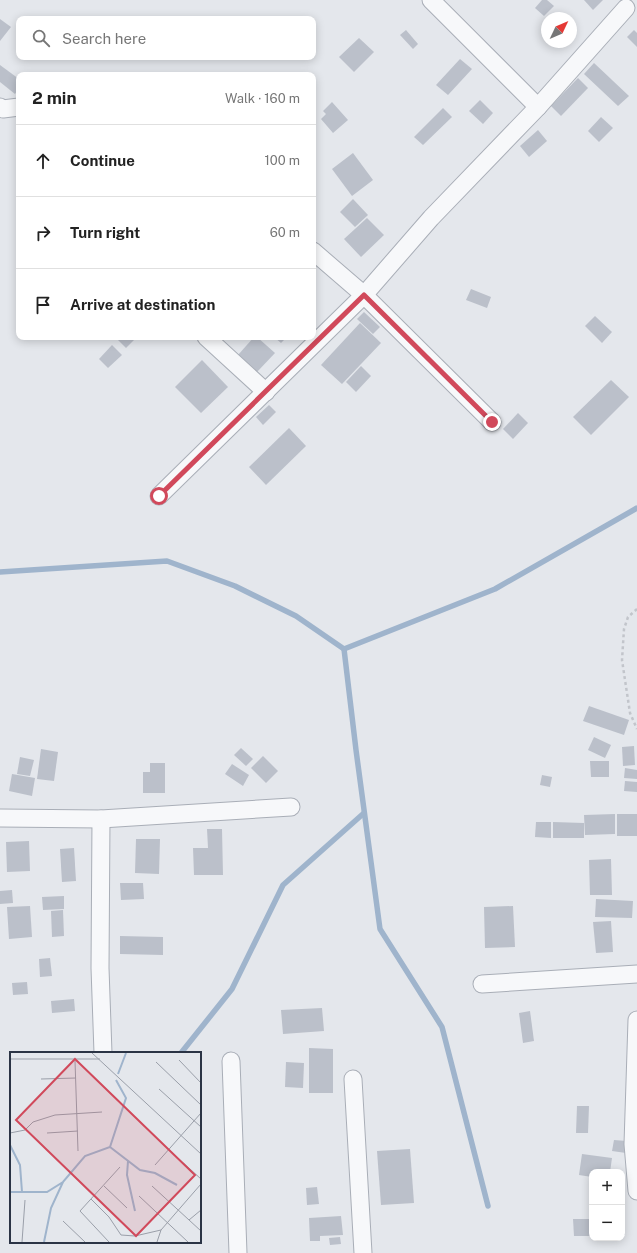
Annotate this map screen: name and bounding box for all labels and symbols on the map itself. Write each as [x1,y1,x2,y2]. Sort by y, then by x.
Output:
north arrow [541,12,577,48]
route end [483,413,501,431]
route start [150,487,168,505]
inset map [10,1052,201,1243]

